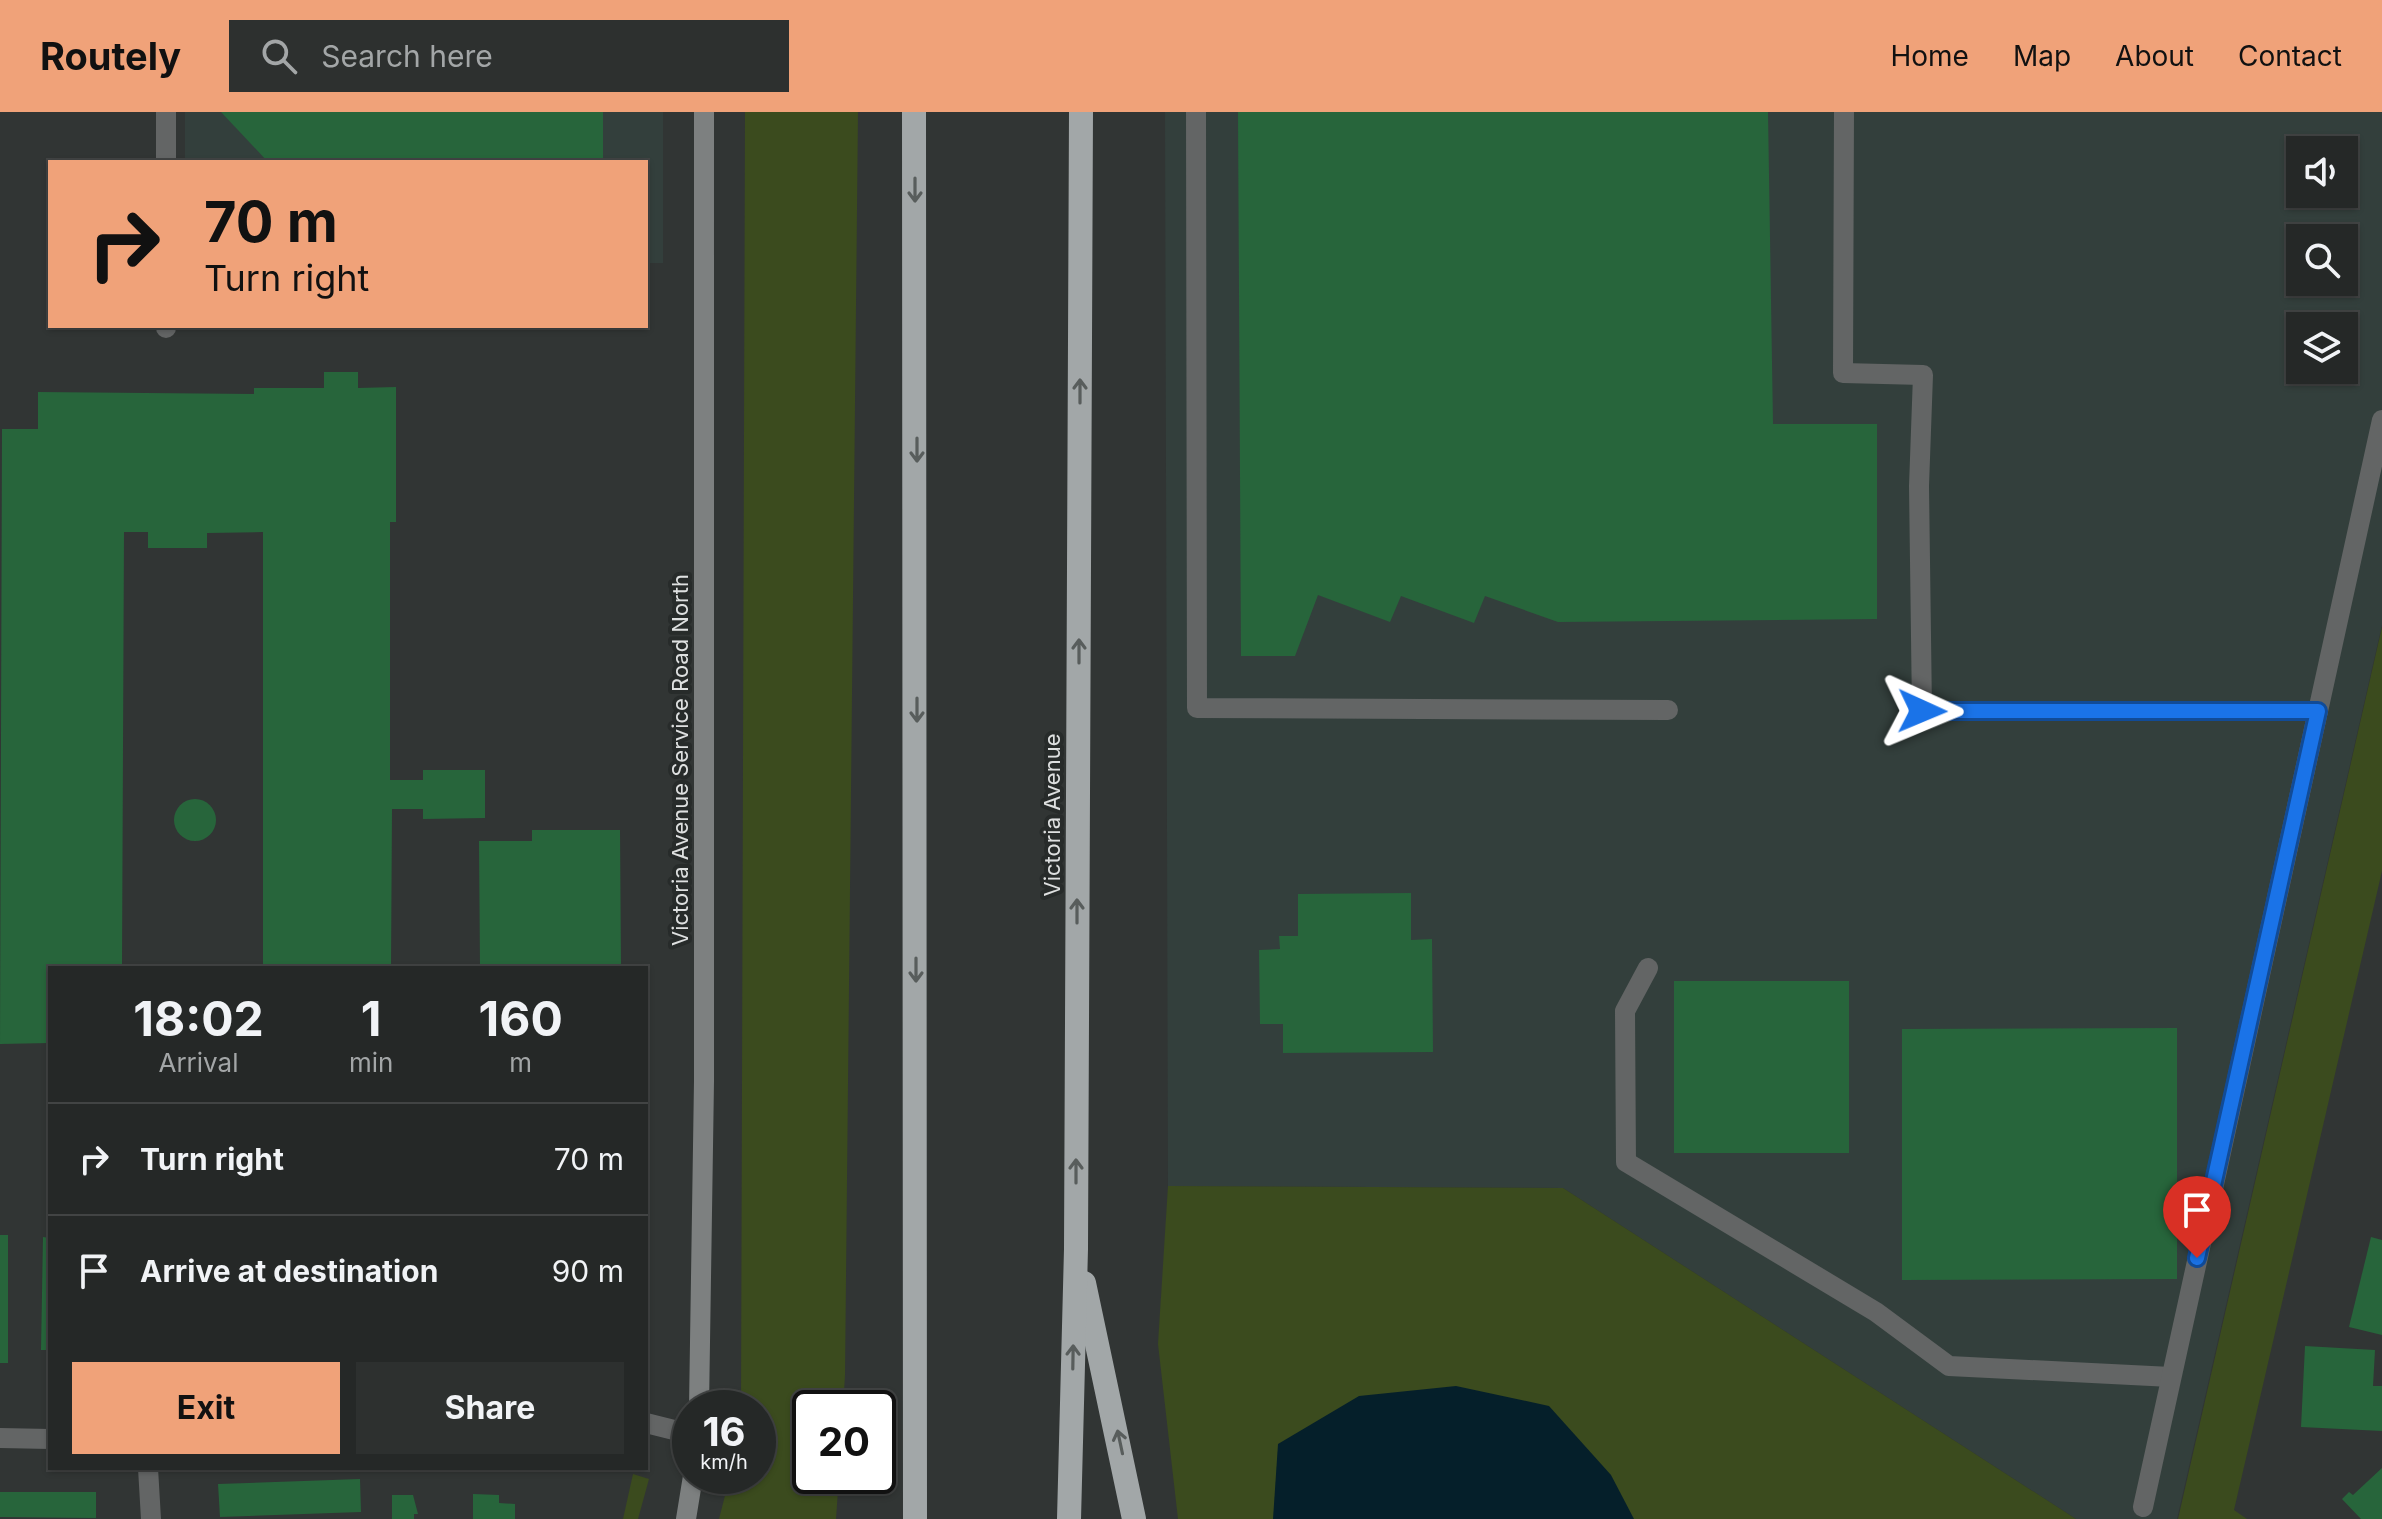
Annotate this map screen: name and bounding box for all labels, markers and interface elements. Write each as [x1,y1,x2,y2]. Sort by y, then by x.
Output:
search box [229,20,789,92]
text: Routely [40,33,181,79]
icon: search [257,34,301,78]
text: Search here [321,38,493,74]
text: Home [1890,39,1969,73]
text: Map [2013,39,2071,73]
text: About [2115,39,2194,73]
text: Contact [2238,39,2342,73]
map controls [2286,136,2358,384]
button: sound [2286,136,2358,208]
one-way arrow [907,176,923,203]
text: 70 m [204,188,338,256]
icon: right [72,192,176,296]
button: search [2286,224,2358,296]
text: Turn right [204,256,369,300]
button: layers [2286,312,2358,384]
one-way arrow [1072,378,1088,405]
one-way arrow [909,436,925,463]
street label: Victoria Avenue Service Road North [667,574,693,946]
one-way arrow [1071,638,1086,665]
position arrow [1880,669,1964,753]
one-way arrow [909,696,925,723]
street label: Victoria Avenue [1039,733,1065,897]
one-way arrow [1069,898,1085,925]
one-way arrow [908,956,924,983]
text: 18:02 [133,989,264,1048]
text: 1 [361,989,382,1048]
text: 160 [479,989,563,1048]
text: Arrival [158,1047,238,1078]
text: min [349,1047,393,1078]
text: m [509,1047,532,1078]
icon: right [72,1137,116,1181]
text: Turn right [140,1141,284,1177]
text: 70 m [554,1141,624,1177]
one-way arrow [1068,1158,1084,1185]
pin [2163,1176,2231,1258]
icon: arrive [2175,1188,2219,1232]
icon: arrive [72,1249,116,1293]
text: Arrive at destination [140,1253,438,1289]
text: 90 m [552,1253,624,1289]
one-way arrow [1065,1344,1081,1371]
button: Exit [72,1362,340,1454]
button: Share [356,1362,624,1454]
speed limit sign: 20 [792,1390,896,1494]
text: 16 [702,1407,746,1456]
one-way arrow [1112,1430,1127,1456]
text: km/h [700,1450,748,1474]

